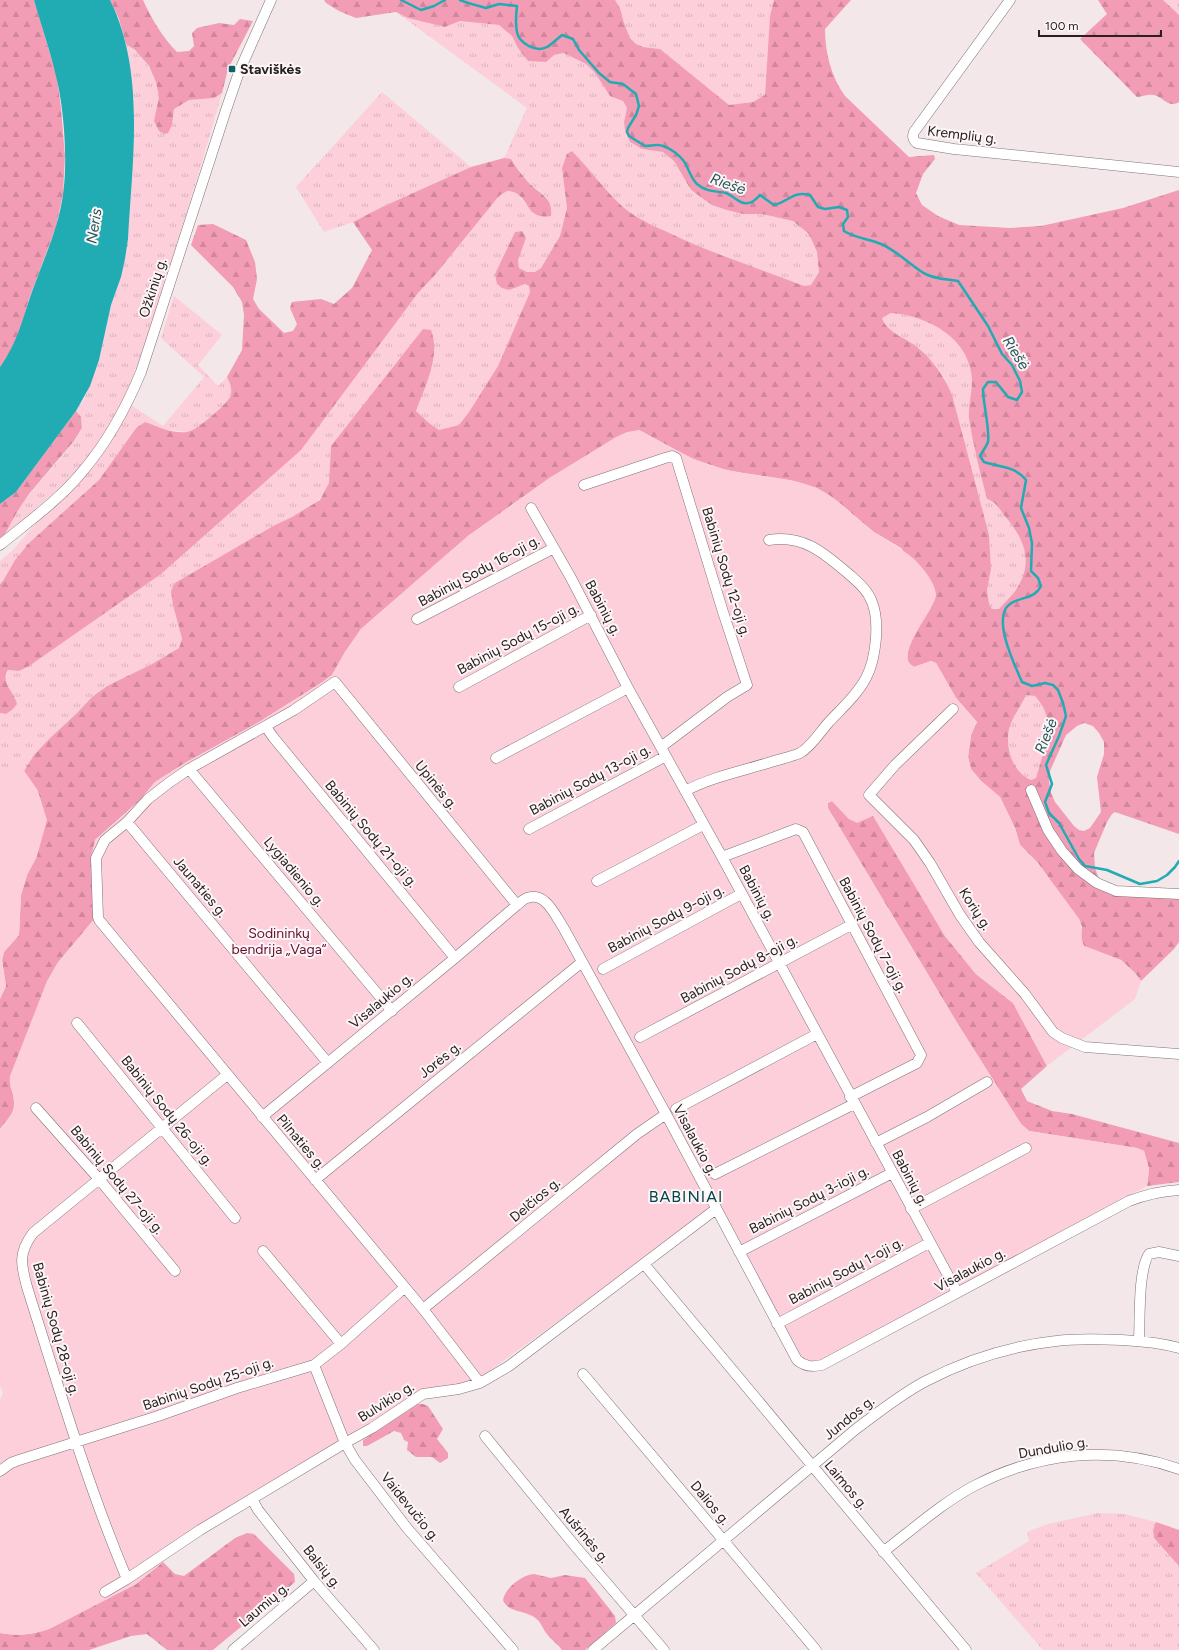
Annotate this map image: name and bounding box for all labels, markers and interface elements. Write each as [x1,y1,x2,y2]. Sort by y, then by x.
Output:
scale bar [1039,12,1161,38]
text: 100 m [1045,19,1079,33]
place label: Staviškės [240,61,301,78]
marker: Staviškės [227,64,237,74]
street label: Kremplių g. [926,122,998,148]
water label: Riešė [708,169,748,199]
water label: Neris [82,207,106,245]
street label: Ožkinių g. [135,256,171,320]
water label: Riešė [999,333,1033,373]
street label: Babinių Sodų 12-oji g. [698,505,754,639]
street label: Babinių Sodų 16-oji g. [415,532,543,610]
street label: Babinių g. [581,577,625,639]
street label: Babinių Sodų 15-oji g. [454,600,582,678]
water label: Riešė [1031,716,1061,756]
street label: Babinių Sodų 13-oji g. [527,741,654,819]
street label: Upinės g. [411,757,461,813]
street label: Babinių Sodų 21-oji g. [321,777,421,891]
street label: Lygiadienio g. [260,834,328,910]
street label: Jaunaties g. [170,853,230,921]
street label: Babinių g. [735,862,779,924]
street label: Babinių Sodų 7-oji g. [835,874,911,996]
street label: Babinių Sodų 9-oji g. [605,881,727,957]
street label: Korių g. [955,885,995,933]
park label: Sodininkų bendrija „Vaga“ [232,925,327,958]
street label: Babinių Sodų 8-oji g. [678,931,800,1007]
street label: Visalaukio g. [346,970,416,1032]
street label: Jorės g. [416,1038,464,1082]
street label: Babinių Sodų 26-oji g. [117,1052,217,1170]
street label: Visalaukio g. [669,1102,721,1178]
street label: Pilnaties g. [273,1111,329,1173]
street label: Babinių Sodų 27-oji g. [67,1122,167,1238]
street label: Babinių g. [888,1147,932,1209]
street label: Babinių Sodų 3-ioji g. [746,1162,872,1238]
street label: Delčios g. [506,1174,564,1226]
district label: BABINIAI [649,1187,723,1206]
street label: Babinių Sodų 1-oji g. [786,1234,906,1308]
street label: Visalaukio g. [932,1244,1008,1296]
street label: Babinių Sodų 28-oji g. [29,1260,83,1398]
street label: Babinių Sodų 25-oji g. [140,1354,276,1414]
street label: Bulvikio g. [355,1378,417,1426]
street label: Jundos g. [820,1392,878,1444]
street label: Dundulio g. [1017,1434,1089,1462]
street label: Laimos g. [821,1457,871,1513]
street label: Vaidevučio g. [377,1469,443,1545]
street label: Dalios g. [687,1477,733,1529]
street label: Aušrinės g. [555,1503,613,1567]
street label: Balsių g. [299,1542,345,1592]
street label: Laumių g. [236,1579,292,1631]

